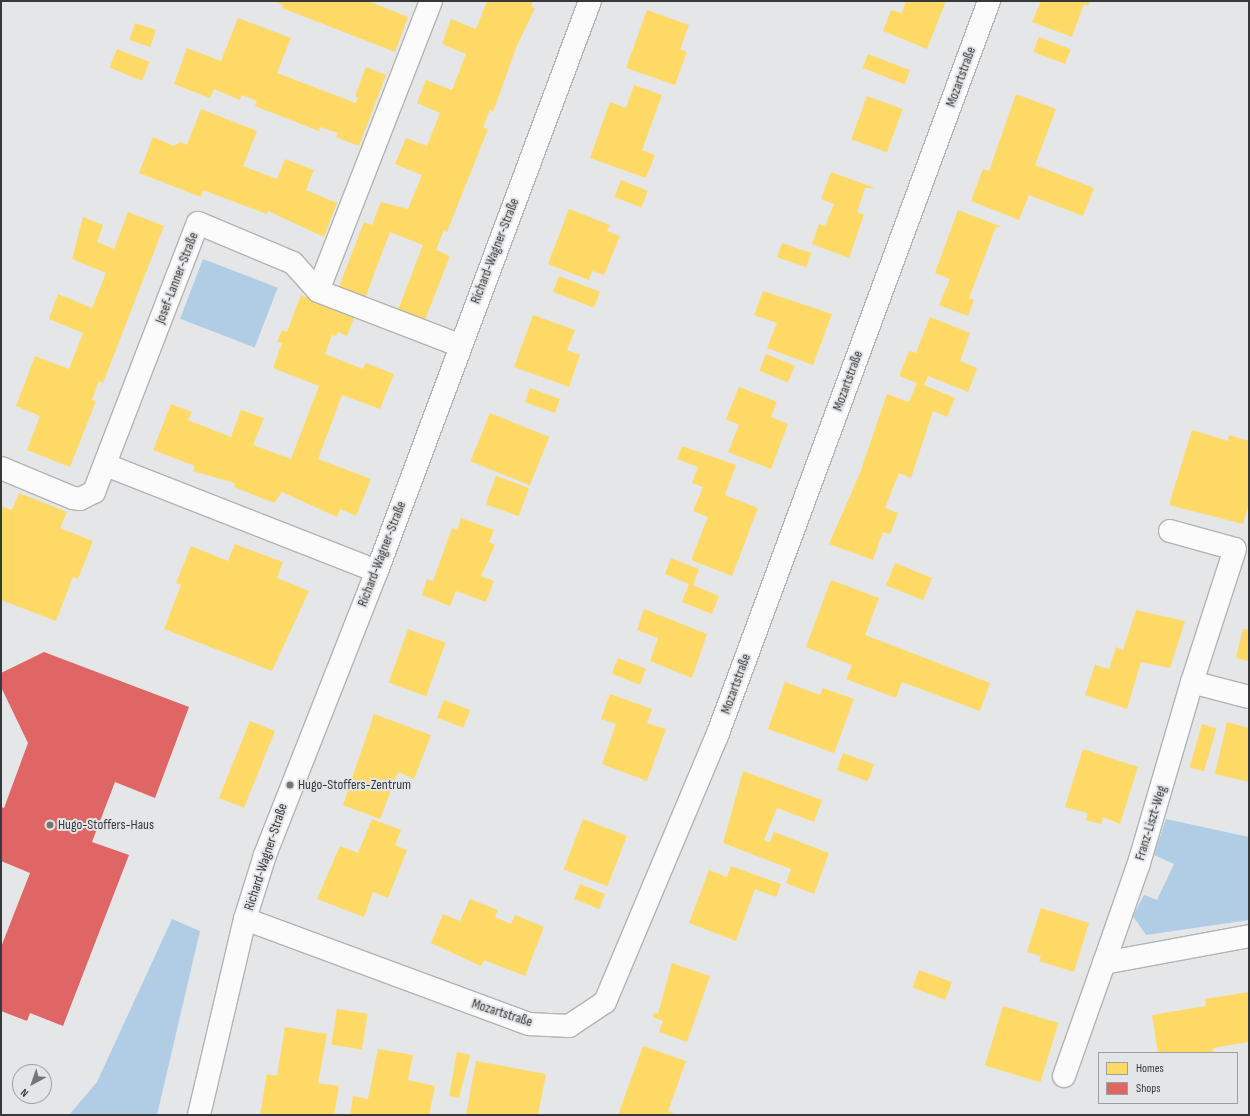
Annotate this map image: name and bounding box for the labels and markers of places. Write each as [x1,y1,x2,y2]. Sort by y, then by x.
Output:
place label: Hugo-Stoffers-Zentrum [298,777,411,793]
marker: Hugo-Stoffers-Zentrum [285,780,295,790]
place label: Hugo-Stoffers-Haus [58,817,154,833]
marker: Hugo-Stoffers-Haus [45,820,55,830]

